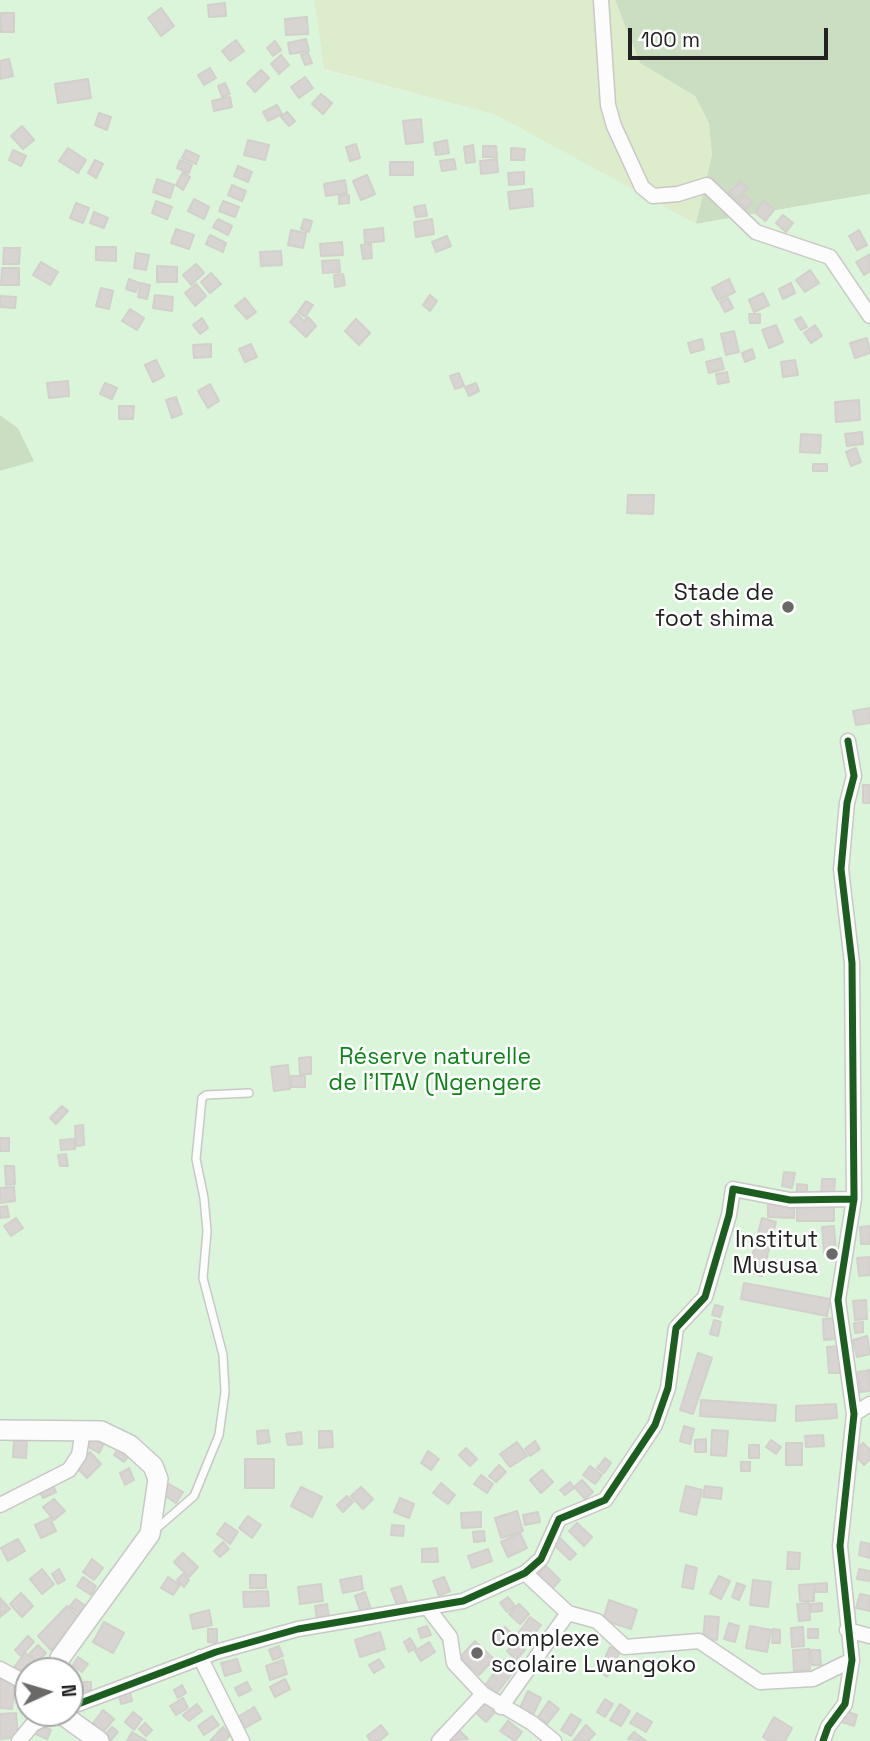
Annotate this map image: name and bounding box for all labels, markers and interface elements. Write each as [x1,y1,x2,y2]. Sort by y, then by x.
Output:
scale bar [632,14,832,58]
text: 100 m [641,26,700,53]
place label: Stade de foot shima [655,580,774,634]
marker: Stade de foot shima [780,599,796,615]
park label: Réserve naturelle de l'ITAV (Ngengere [328,1044,542,1098]
place label: Institut Mususa [733,1227,818,1281]
marker: Institut Mususa [824,1246,840,1262]
place label: Complexe scolaire Lwangoko [491,1626,696,1680]
marker: Complexe scolaire Lwangoko [469,1645,485,1661]
north arrow [14,1657,84,1727]
text: N [56,1683,81,1698]

